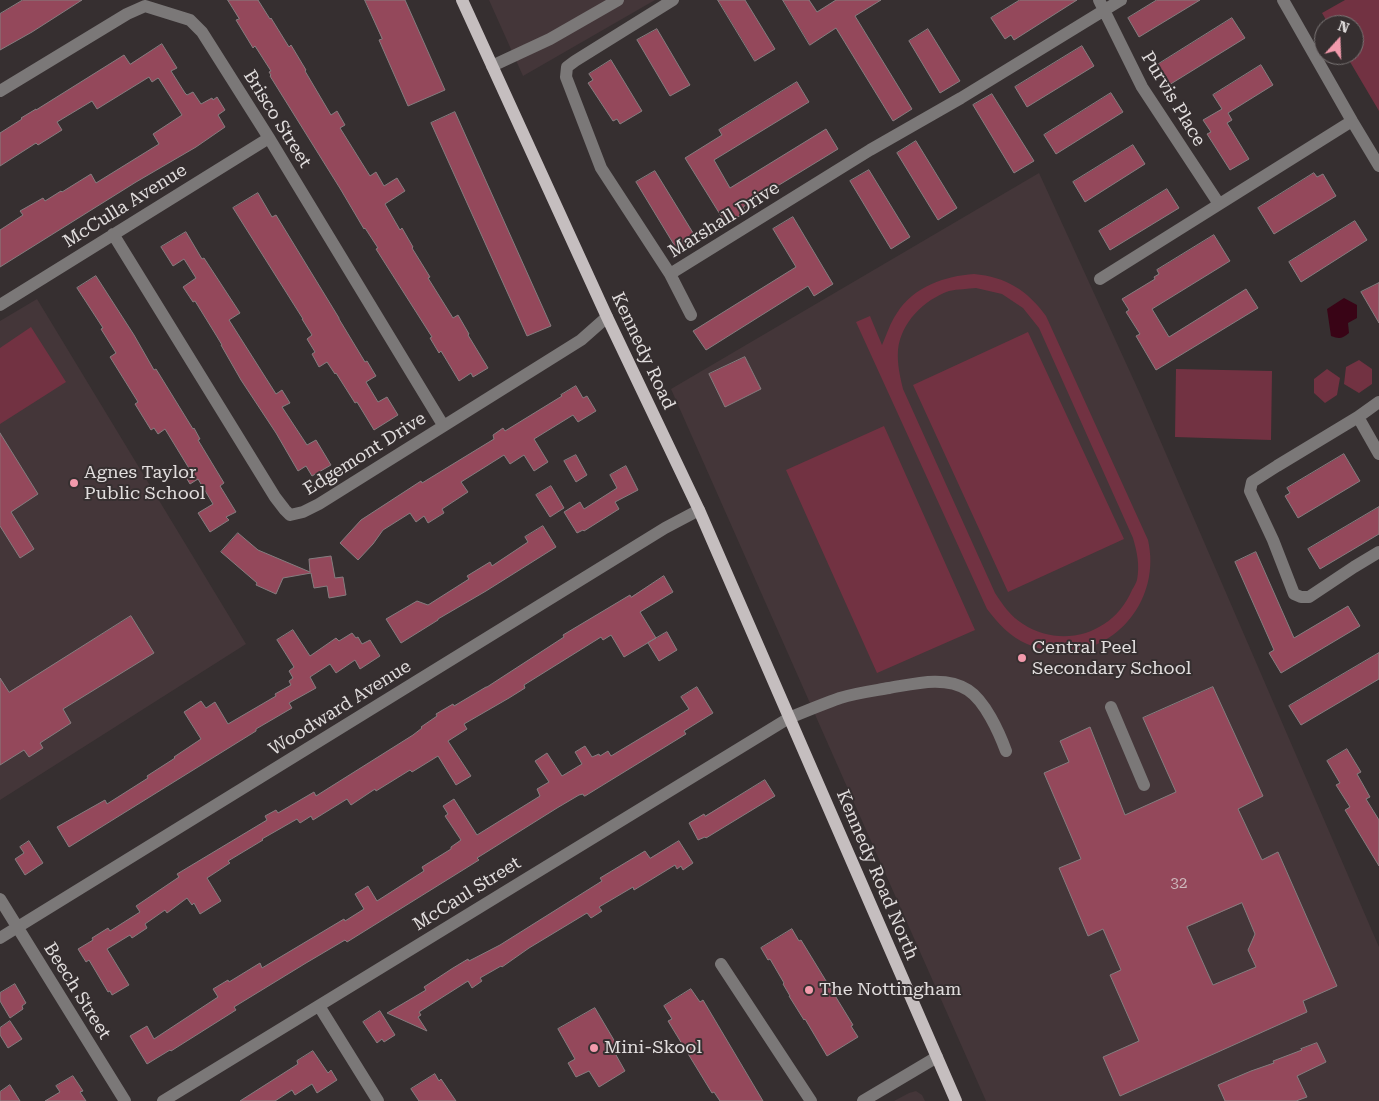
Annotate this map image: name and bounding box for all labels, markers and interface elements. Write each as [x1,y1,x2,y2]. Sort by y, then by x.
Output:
north arrow [1314,15,1364,65]
text: N [1336,17,1352,36]
street label: Purvis Place [1136,48,1210,150]
street label: Brisco Street [238,66,316,172]
street label: McCulla Avenue [59,159,191,253]
street label: Marshall Drive [665,177,783,263]
street label: Kennedy Road [606,289,680,413]
street label: Edgemont Drive [300,408,430,500]
place label: Agnes Taylor Public School [84,462,205,504]
marker: Agnes Taylor Public School [68,477,80,489]
place label: Central Peel Secondary School [1032,637,1191,680]
marker: Central Peel Secondary School [1016,652,1028,664]
street label: Woodward Avenue [265,656,415,760]
street label: Kennedy Road North [831,787,923,963]
street label: McCaul Street [409,852,525,936]
house number: 32 [1171,875,1187,893]
street label: Beech Street [39,939,115,1043]
place label: The Nottingham [819,979,961,1001]
marker: The Nottingham [803,984,815,996]
place label: Mini-Skool [604,1037,702,1059]
marker: Mini-Skool [588,1042,600,1054]

